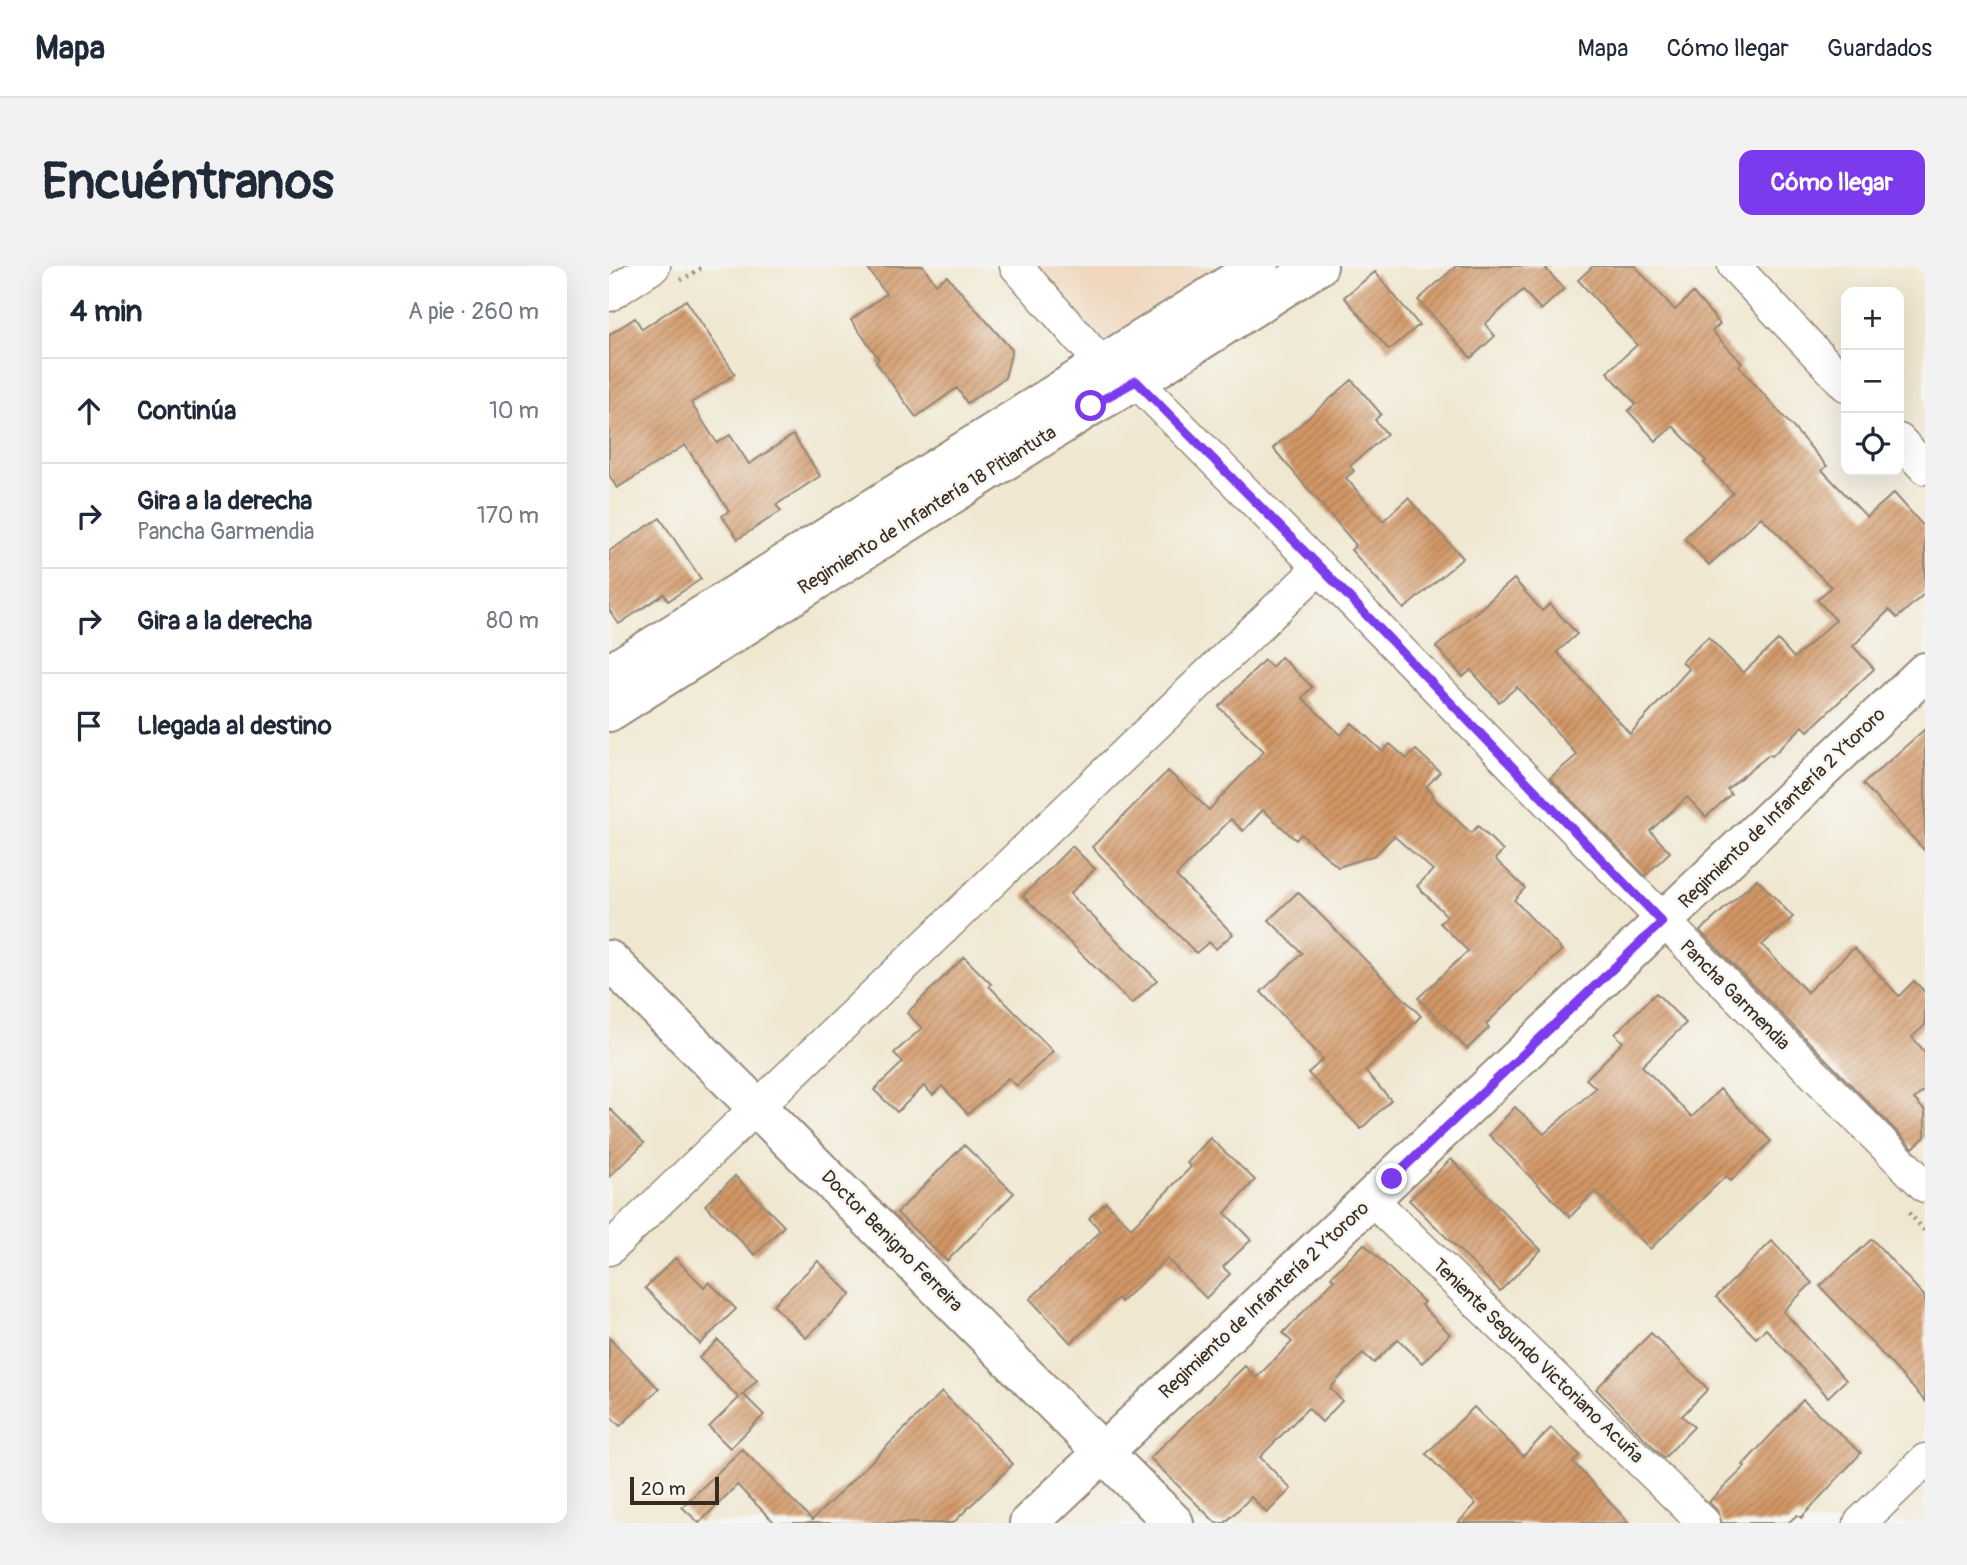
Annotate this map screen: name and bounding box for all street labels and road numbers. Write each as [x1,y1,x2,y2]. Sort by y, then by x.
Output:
street label: Regimiento de Infantería 18 Pitiantuta [793,420,1061,600]
street label: Regimiento de Infantería 2 Ytororo [1673,703,1891,913]
street label: Pancha Garmendia [1675,935,1795,1055]
street label: Doctor Benigno Ferreira [816,1165,968,1317]
street label: Regimiento de Infantería 2 Ytororo [1154,1196,1374,1404]
street label: Teniente Segundo Victoriano Acuña [1427,1254,1649,1468]

